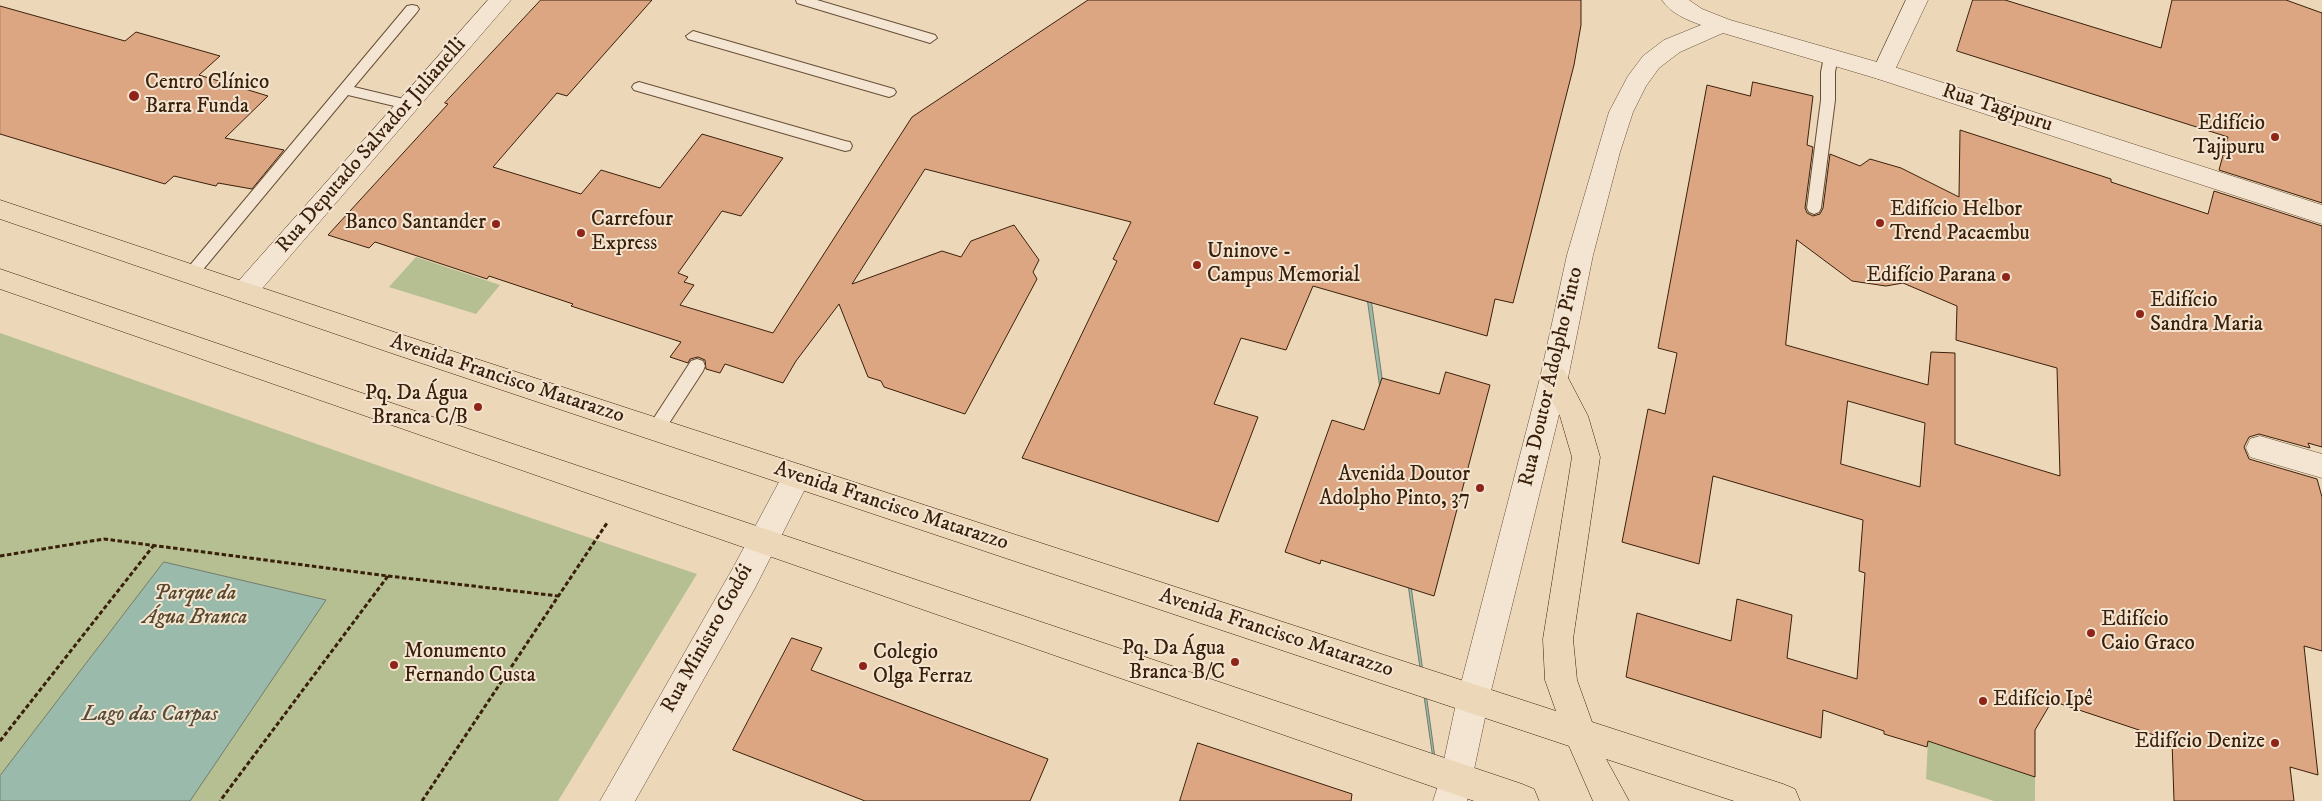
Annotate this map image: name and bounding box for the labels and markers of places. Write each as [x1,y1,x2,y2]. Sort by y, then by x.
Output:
place label: Centro Clínico Barra Funda [145,71,269,121]
marker: Centro Clínico Barra Funda [127,89,141,103]
place label: Edifício Tajipuru [2193,112,2265,162]
marker: Edifício Tajipuru [2269,131,2281,143]
place label: Edifício Helbor Trend Pacaembu [1890,198,2030,248]
place label: Carrefour Express [591,208,673,258]
place label: Banco Santander [345,211,486,237]
marker: Edifício Helbor Trend Pacaembu [1874,217,1886,229]
marker: Banco Santander [490,218,502,230]
marker: Carrefour Express [575,227,587,239]
place label: Uninove - Campus Memorial [1207,240,1360,290]
marker: Uninove - Campus Memorial [1191,259,1203,271]
place label: Edifício Parana [1866,264,1996,290]
marker: Edifício Parana [2000,271,2012,283]
place label: Edifício Sandra Maria [2150,289,2263,339]
marker: Edifício Sandra Maria [2134,308,2146,320]
place label: Pq. Da Água Branca C/B [365,382,468,432]
marker: Pq. Da Água Branca C/B [472,401,484,413]
place label: Avenida Doutor Adolpho Pinto, 37 [1319,463,1470,513]
marker: Avenida Doutor Adolpho Pinto, 37 [1474,482,1486,494]
place label: Edifício Caio Graco [2101,608,2195,658]
marker: Edifício Caio Graco [2085,627,2097,639]
place label: Pq. Da Água Branca B/C [1122,637,1225,687]
place label: Monumento Fernando Custa [404,640,536,690]
place label: Colegio Olga Ferraz [873,641,972,691]
marker: Pq. Da Água Branca B/C [1229,656,1241,668]
marker: Monumento Fernando Custa [388,659,400,671]
marker: Colegio Olga Ferraz [857,660,869,672]
place label: Edifício Ipê [1993,688,2093,714]
marker: Edifício Ipê [1977,695,1989,707]
place label: Edifício Denize [2134,730,2265,756]
marker: Edifício Denize [2269,737,2281,749]

